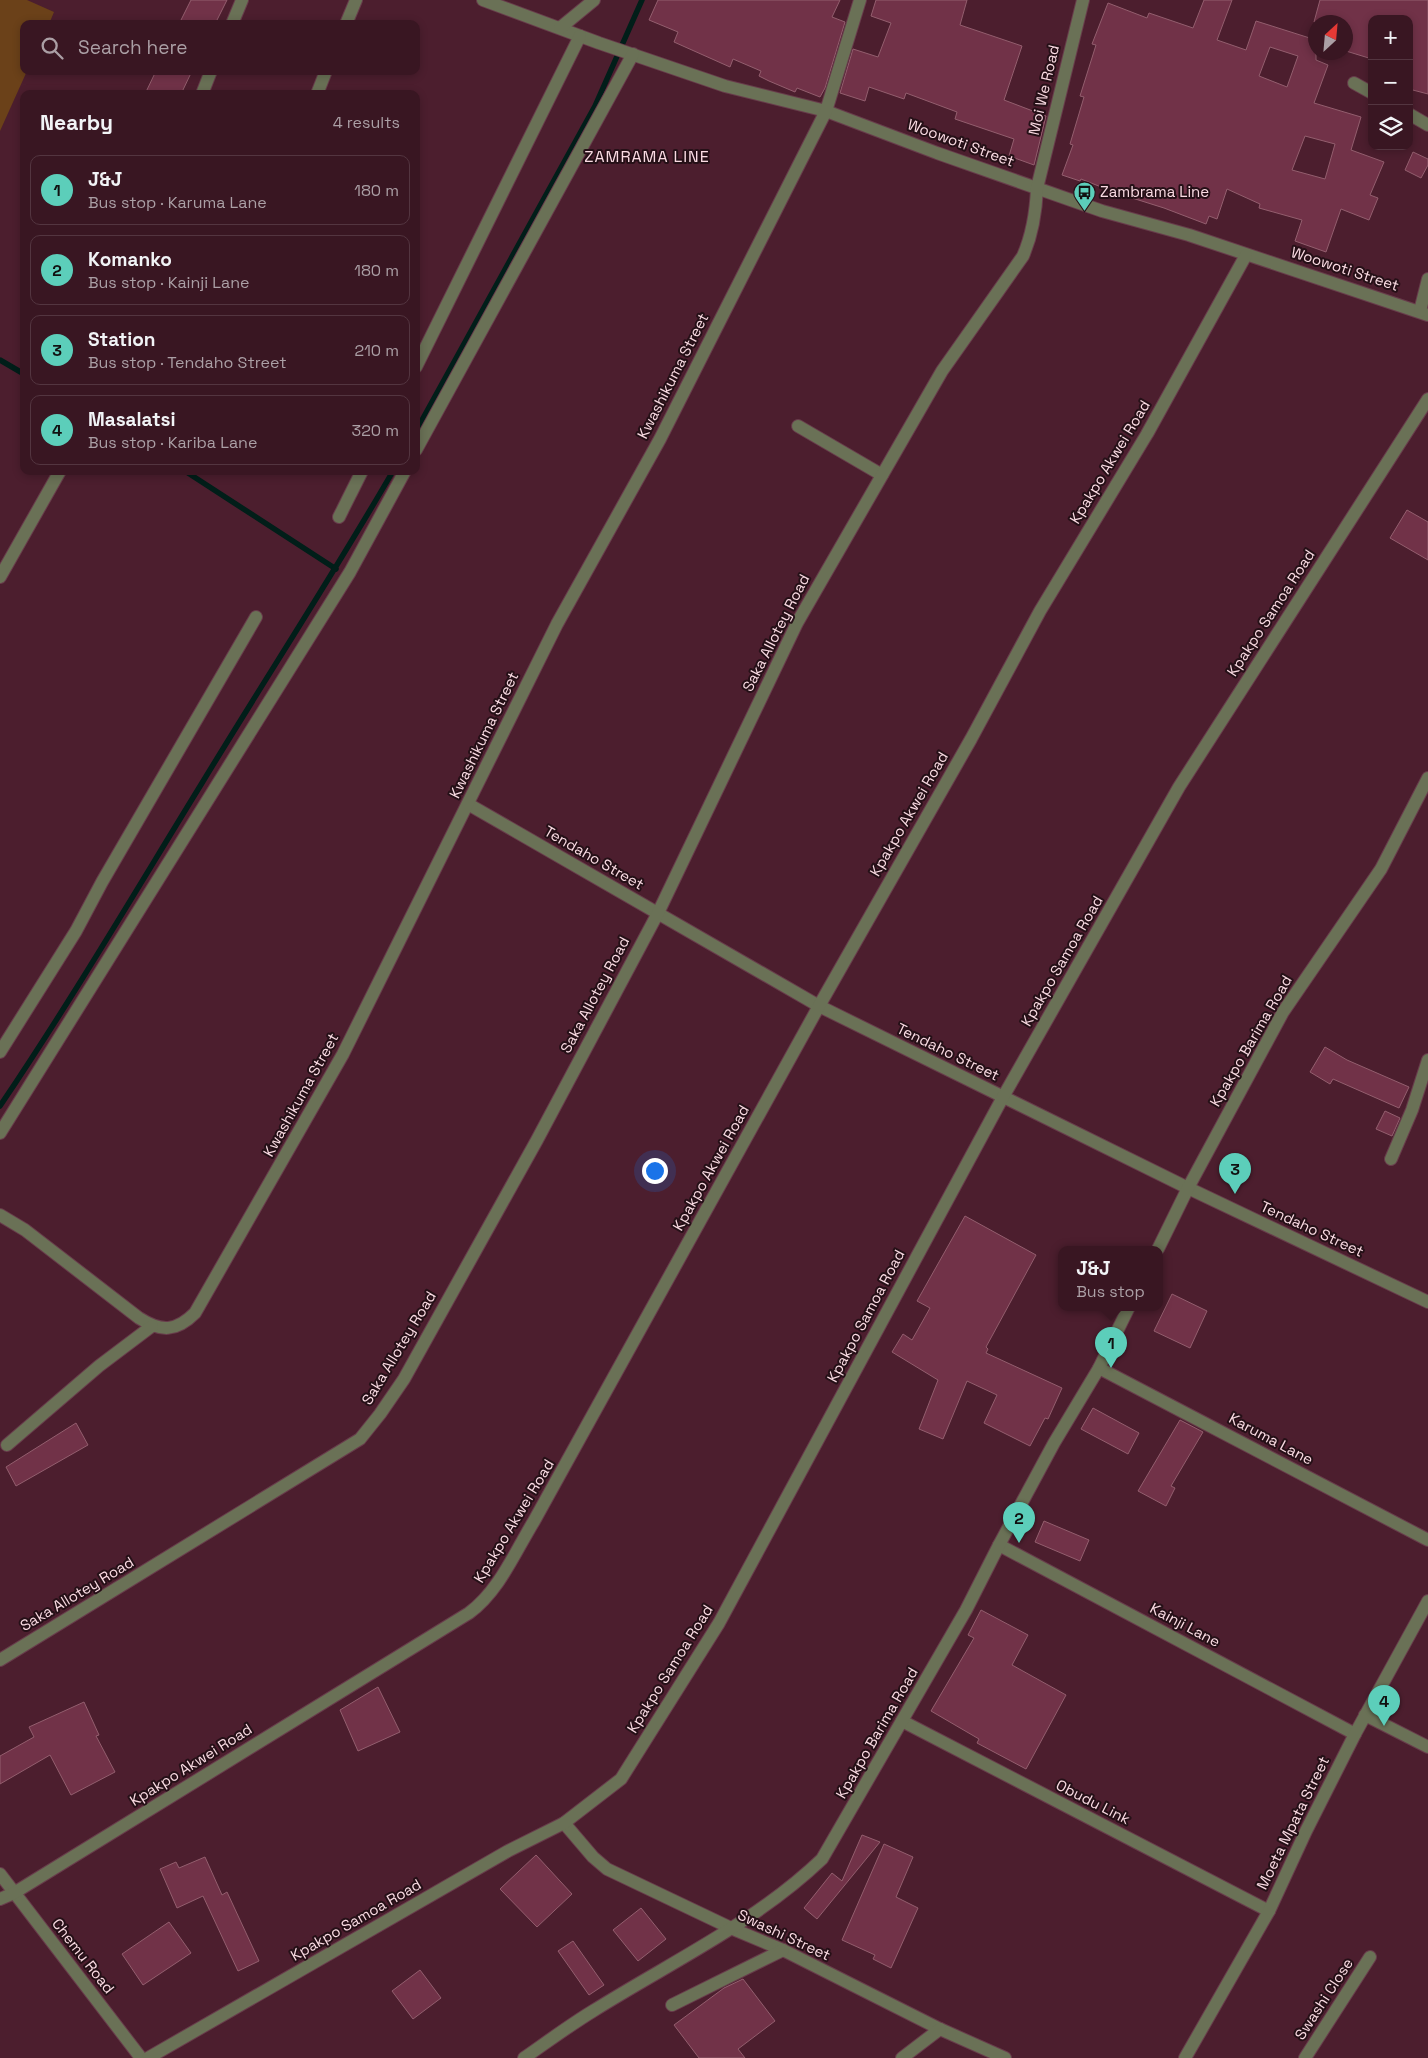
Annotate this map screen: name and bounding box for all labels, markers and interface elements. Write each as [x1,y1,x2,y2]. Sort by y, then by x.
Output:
north arrow [1308,15,1353,60]
map controls [1368,15,1413,150]
button: + [1368,15,1413,60]
search box [20,20,420,75]
icon: search [38,34,66,62]
text: Search here [78,35,188,60]
street label: Moi We Road [1024,43,1063,137]
button: − [1368,60,1413,105]
button: layers [1368,105,1413,150]
text: Nearby [40,109,113,136]
text: 4 results [333,112,400,133]
street label: Woowoti Street [905,114,1017,171]
district label: ZAMRAMA LINE [584,146,710,167]
text: J&J [88,167,122,192]
text: 1 [53,180,61,201]
text: 180 m [354,180,399,201]
bus stop icon: Zambrama Line [1072,180,1096,211]
place label: Zambrama Line [1100,182,1209,201]
text: Bus stop · Karuma Lane [88,192,267,213]
street label: Woowoti Street [1289,242,1402,295]
text: Komanko [88,247,172,272]
text: 2 [52,260,62,281]
text: 180 m [354,260,399,281]
text: Bus stop · Kainji Lane [88,272,250,293]
street label: Kwashikuma Street [633,310,713,442]
text: Station [88,327,156,352]
text: 3 [52,340,62,361]
text: 210 m [355,340,399,361]
text: Bus stop · Tendaho Street [88,352,287,373]
street label: Kpakpo Akwei Road [1065,397,1154,527]
text: Masalatsi [88,407,176,432]
text: 4 [52,420,62,441]
text: 320 m [352,420,399,441]
text: Bus stop · Kariba Lane [88,432,257,453]
street label: Kpakpo Samoa Road [1222,546,1319,680]
street label: Saka Allotey Road [738,571,813,695]
street label: Kwashikuma Street [445,668,522,801]
street label: Kpakpo Akwei Road [865,748,952,879]
street label: Tendaho Street [541,821,648,894]
street label: Kpakpo Samoa Road [1016,892,1107,1029]
street label: Saka Allotey Road [556,933,633,1056]
street label: Kpakpo Barima Road [1205,972,1296,1110]
street label: Tendaho Street [894,1018,1003,1085]
street label: Kwashikuma Street [259,1029,342,1160]
street label: Kpakpo Akwei Road [668,1102,753,1234]
pin: 3 [1219,1153,1251,1194]
your location [642,1158,668,1184]
street label: Tendaho Street [1258,1196,1367,1261]
street label: Kpakpo Samoa Road [823,1246,909,1385]
popup [1058,1246,1163,1311]
text: J&J [1076,1256,1111,1281]
text: Bus stop [1076,1281,1145,1302]
street label: Saka Allotey Road [357,1288,440,1408]
pin: 1 [1095,1327,1127,1368]
street label: Karuma Lane [1226,1408,1317,1469]
street label: Kpakpo Akwei Road [469,1456,558,1586]
pin: 2 [1003,1502,1035,1543]
street label: Saka Allotey Road [17,1552,137,1635]
street label: Kainji Lane [1147,1598,1224,1651]
street label: Kpakpo Samoa Road [622,1601,717,1736]
street label: Kpakpo Barima Road [831,1664,922,1802]
pin: 4 [1368,1685,1400,1726]
street label: Kpakpo Akwei Road [126,1719,255,1810]
street label: Moeta Mpata Street [1252,1753,1333,1893]
street label: Obudu Link [1053,1775,1133,1828]
street label: Kpakpo Samoa Road [287,1874,424,1965]
street label: Swashi Street [735,1905,834,1964]
street label: Chemu Road [48,1914,119,1997]
street label: Swashi Close [1290,1954,1357,2043]

